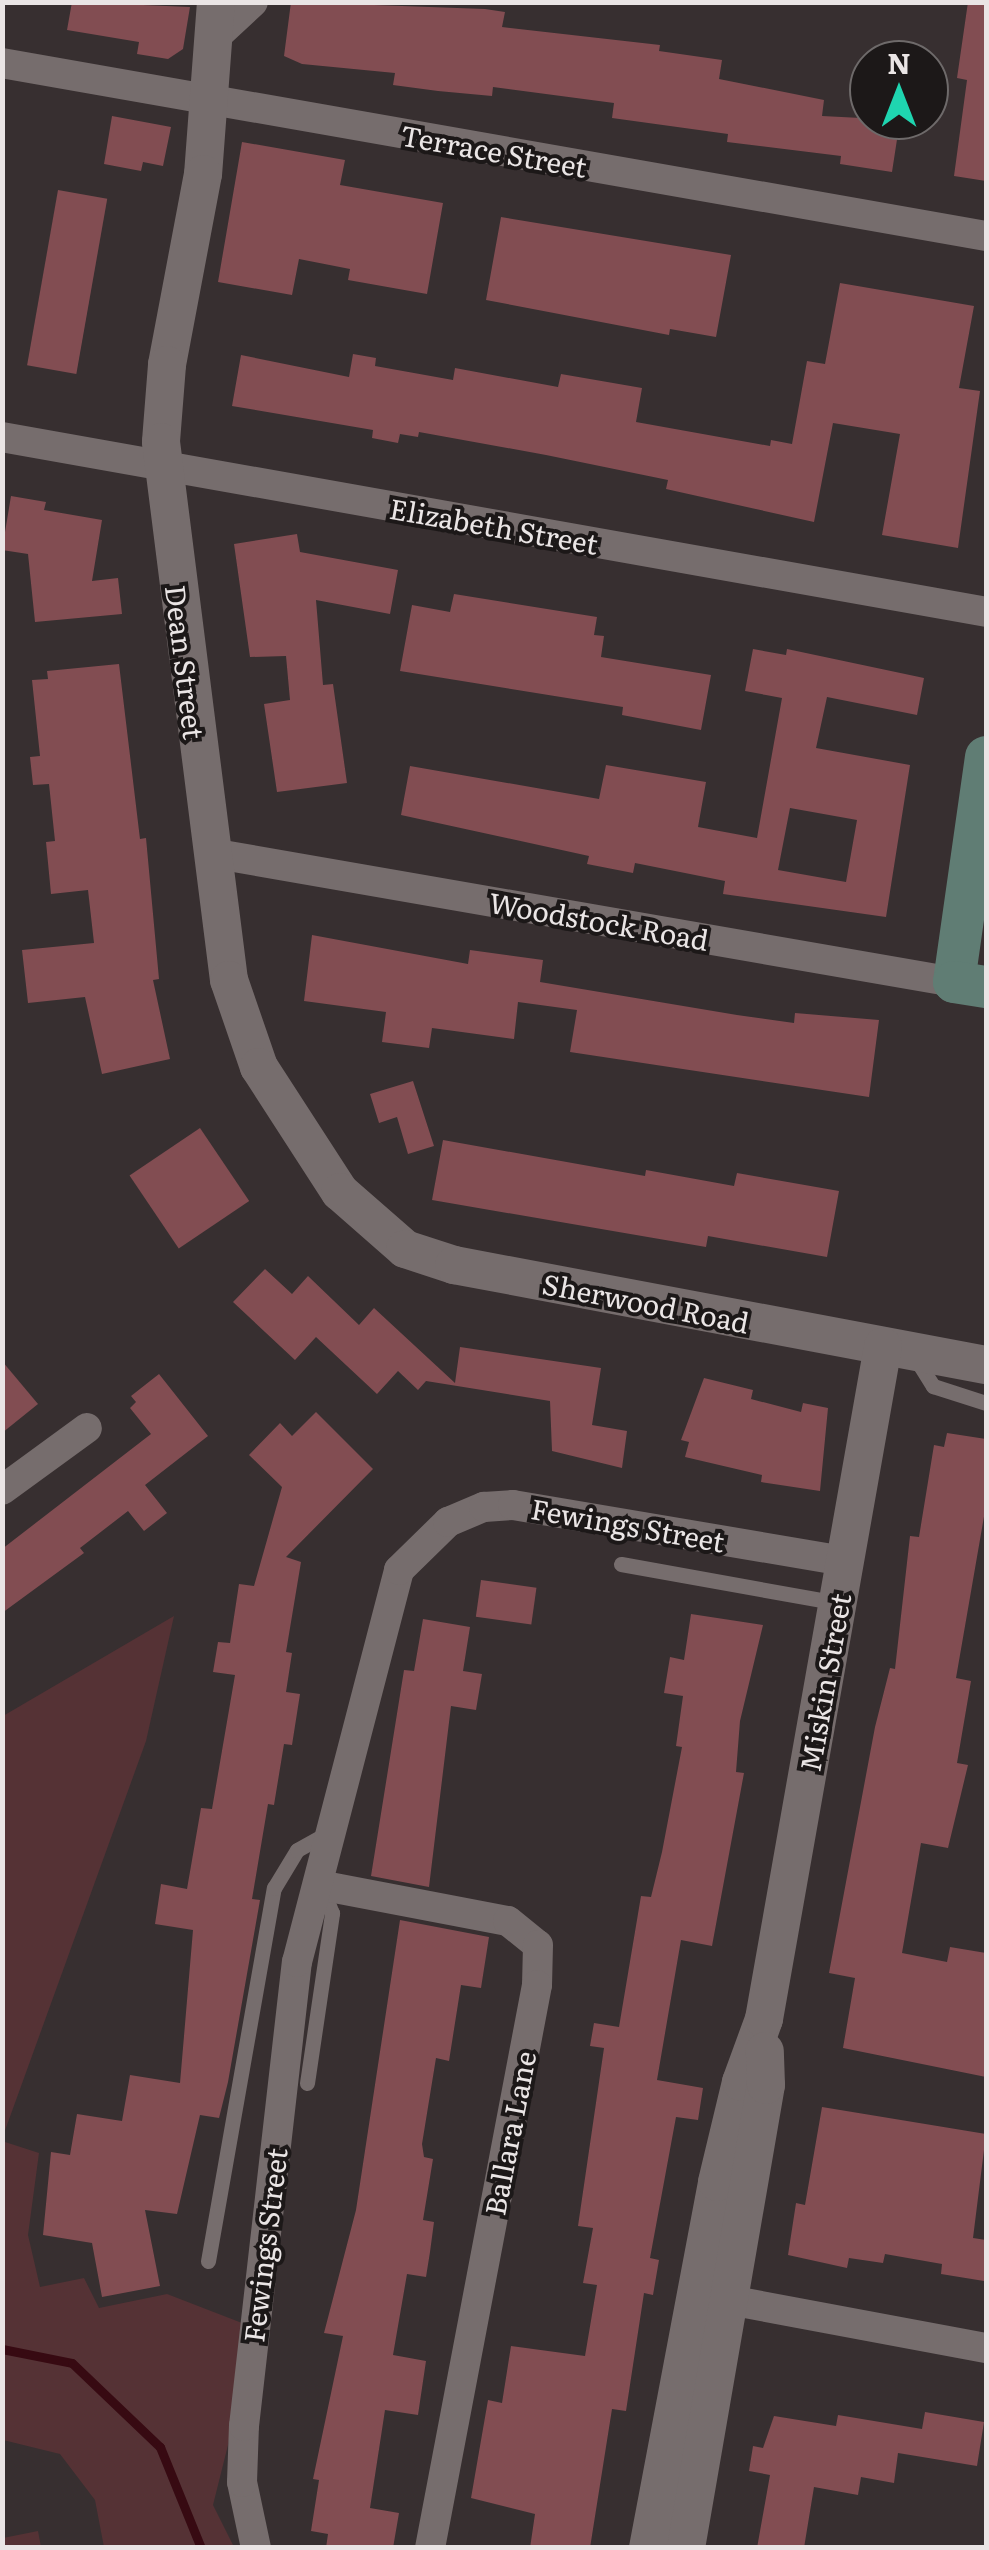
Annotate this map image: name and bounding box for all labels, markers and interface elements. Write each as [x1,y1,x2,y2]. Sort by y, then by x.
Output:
north arrow [849,40,949,140]
text: N [887,41,911,83]
street label: Terrace Street [398,117,590,183]
street label: Elizabeth Street [387,490,601,560]
street label: Dean Street [160,583,212,741]
street label: Woodstock Road [487,884,711,956]
street label: Sherwood Road [540,1265,752,1339]
street label: Fewings Street [529,1490,727,1558]
street label: Miskin Street [792,1590,856,1774]
street label: Ballara Lane [477,2048,541,2218]
street label: Fewings Street [235,2146,293,2344]

